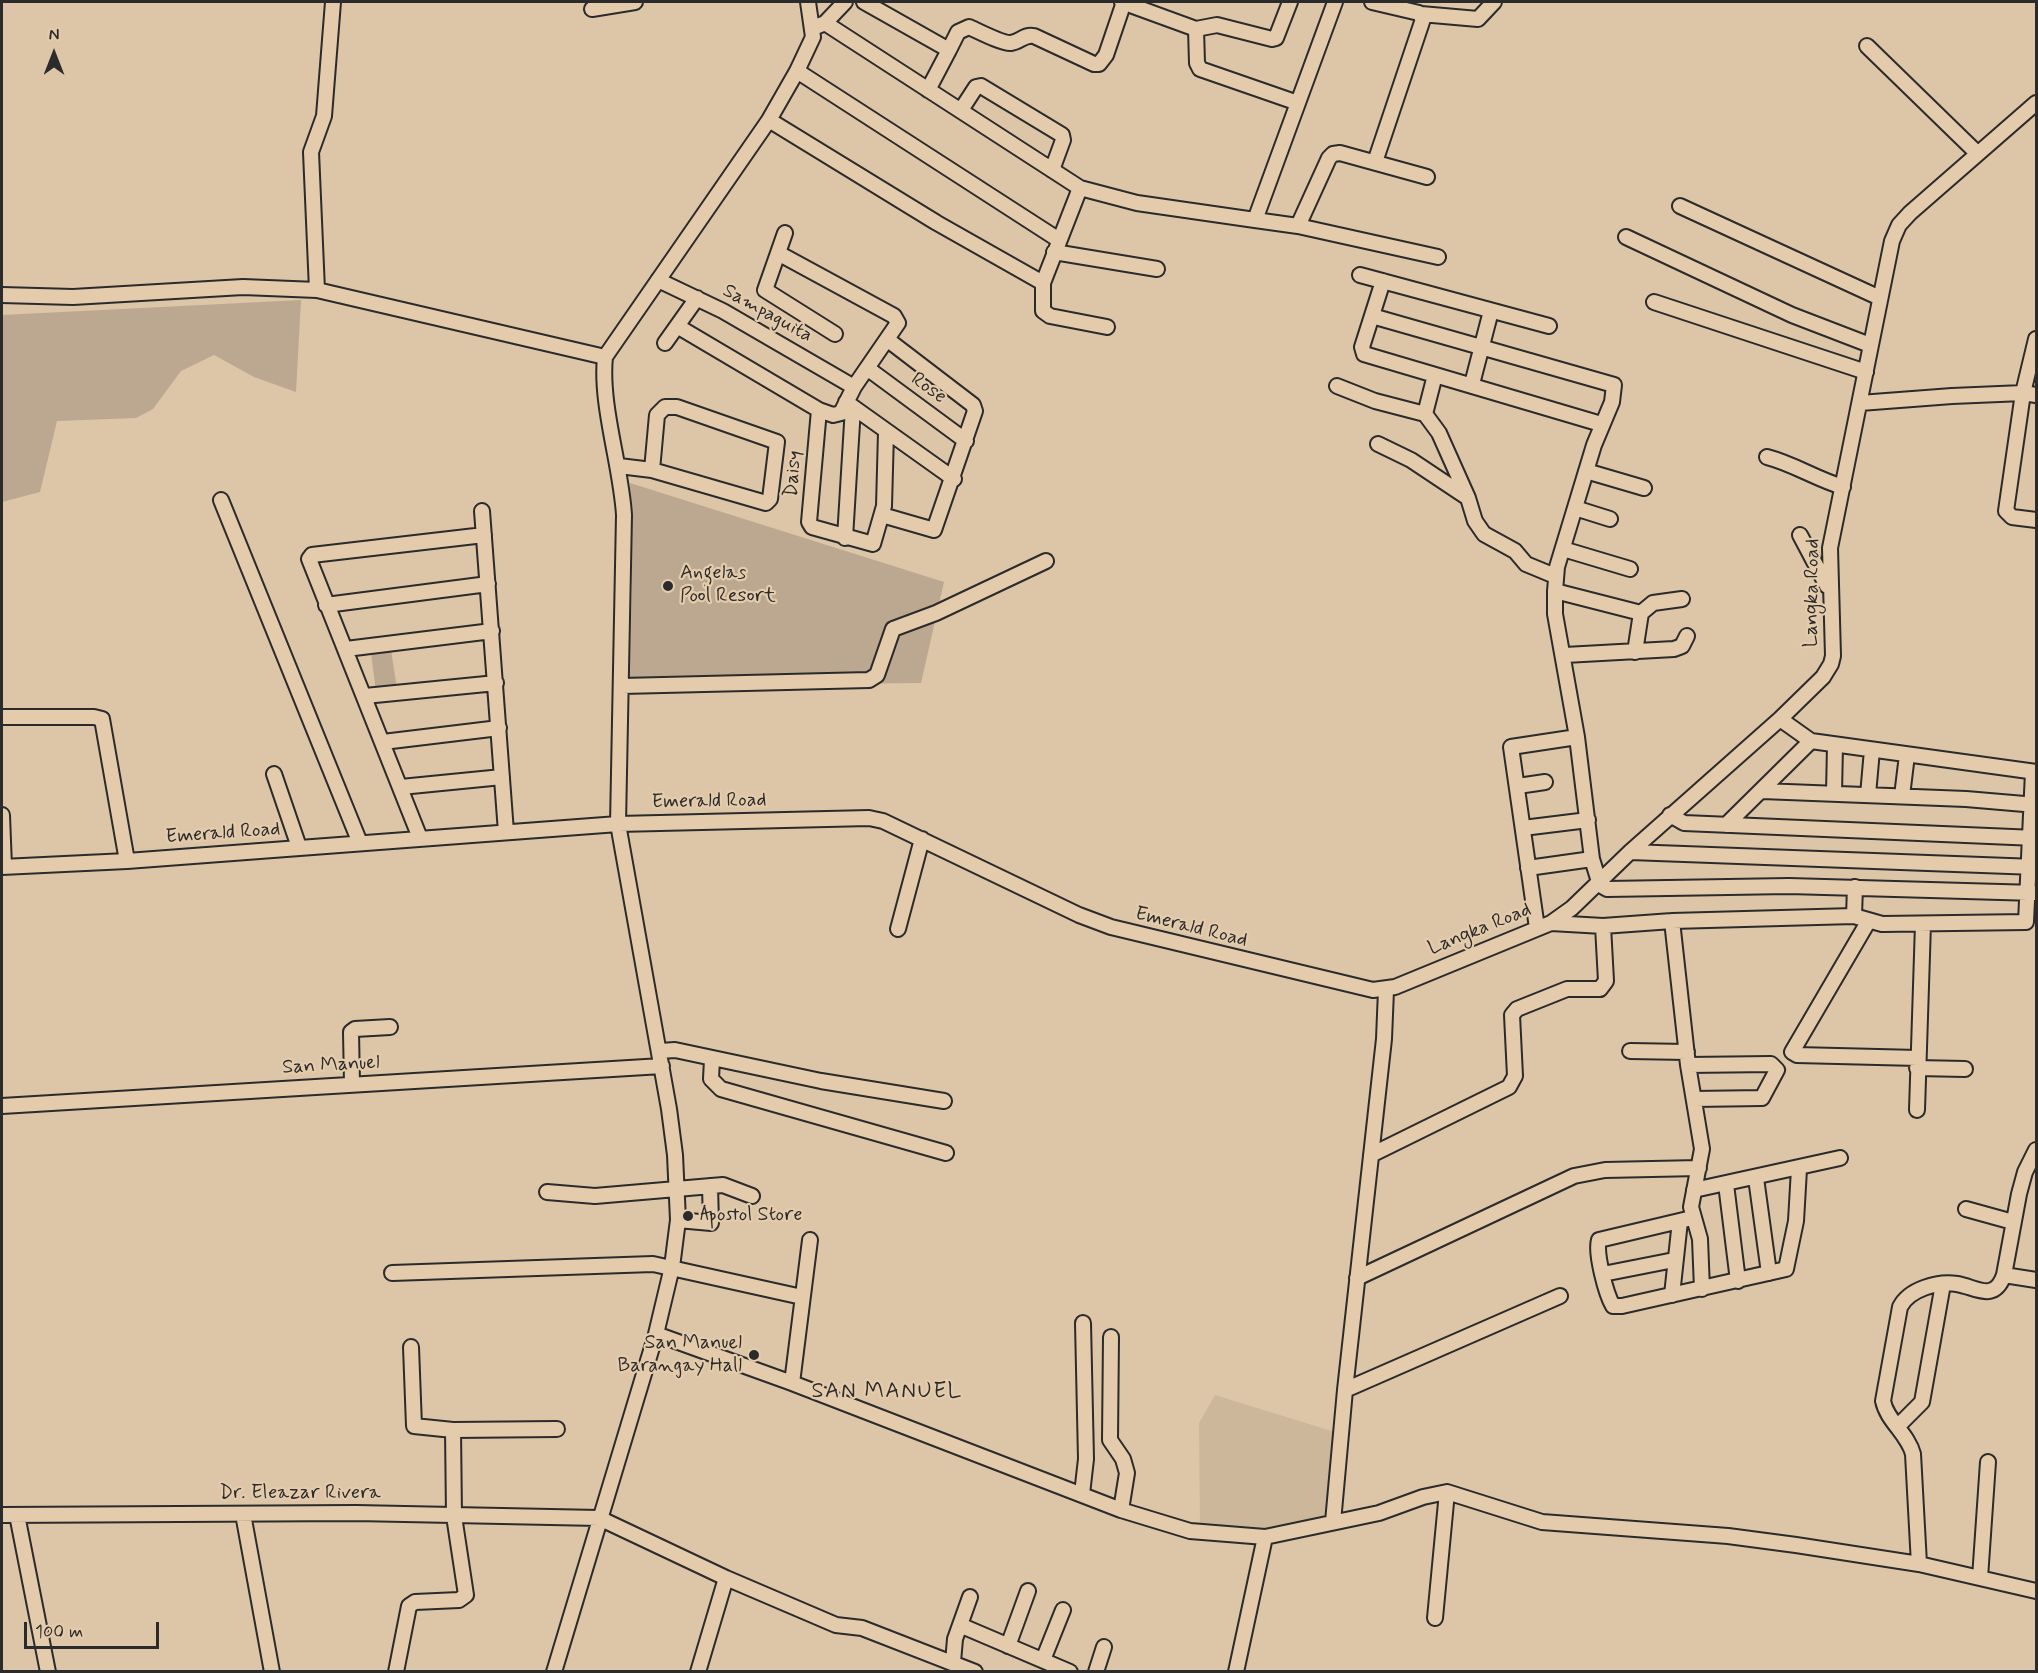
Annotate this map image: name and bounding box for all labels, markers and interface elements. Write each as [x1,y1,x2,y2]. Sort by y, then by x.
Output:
north arrow [24,24,84,84]
text: N [49,25,59,46]
street label: Sampaguita [718,280,816,348]
street label: Rose [906,368,950,410]
street label: Daisy [780,450,808,498]
street label: Langka Road [1800,538,1826,648]
place label: Angelas Pool Resort [680,562,776,609]
marker: Angelas Pool Resort [661,579,675,593]
street label: Emerald Road [651,789,767,815]
street label: Emerald Road [165,818,281,850]
street label: Langka Road [1425,898,1535,962]
street label: Emerald Road [1132,902,1250,954]
street label: San Manuel [282,1051,380,1081]
place label: Apostol Store [700,1204,802,1228]
marker: Apostol Store [681,1209,695,1223]
place label: San Manuel Barangay Hall [618,1332,742,1379]
marker: San Manuel Barangay Hall [747,1348,761,1362]
district label: SAN MANUEL [811,1379,963,1405]
street label: Dr. Eleazar Rivera [219,1482,381,1506]
scale bar [27,1610,162,1648]
text: 100 m [35,1620,83,1644]

